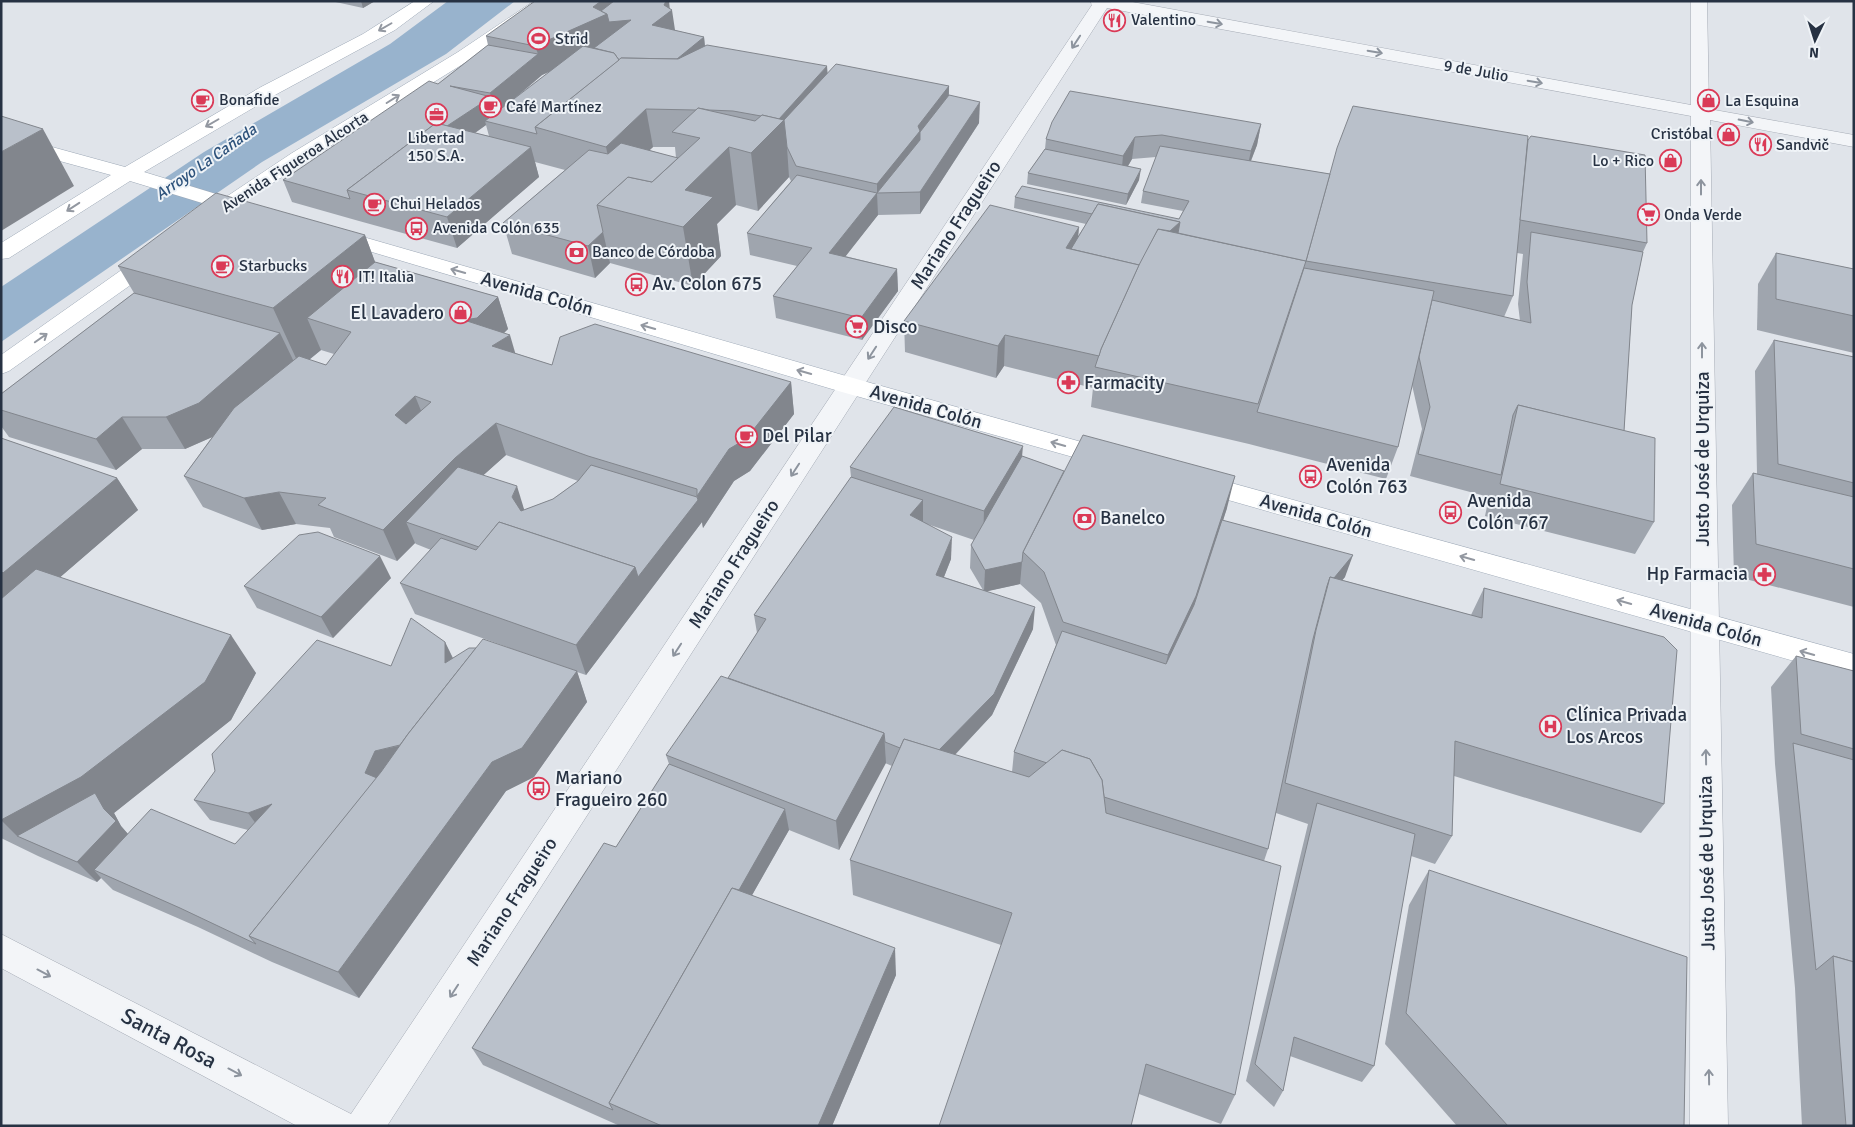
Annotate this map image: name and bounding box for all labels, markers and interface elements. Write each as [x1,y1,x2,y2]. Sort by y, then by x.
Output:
restaurant icon: Valentino [1103,8,1127,32]
place label: Valentino [1131,10,1196,30]
north arrow [1790,15,1840,65]
one-way arrow [1207,18,1223,28]
one-way arrow [377,22,392,32]
sports icon: Strid [527,27,551,51]
place label: Strid [555,29,588,49]
one-way arrow [1071,35,1082,49]
text: N [1809,44,1820,61]
one-way arrow [1367,48,1383,58]
street label: 9 de Julio [1442,55,1510,87]
one-way arrow [1526,77,1542,87]
cafe icon: Bonafide [191,88,215,112]
shop icon: La Esquina [1697,89,1721,113]
place label: Bonafide [219,90,280,110]
place label: La Esquina [1725,91,1799,111]
one-way arrow [385,94,399,104]
cafe icon: Café Martínez [478,95,502,119]
place label: Café Martínez [506,97,602,117]
office icon: Libertad 150 S.A. [424,102,448,126]
street label: Avenida Figueroa Alcorta [218,107,372,217]
one-way arrow [1738,117,1754,126]
water label: Arroyo La Cañada [151,119,261,204]
one-way arrow [206,119,220,129]
shop icon: Cristóbal [1717,122,1741,146]
place label: Cristóbal [1651,124,1713,144]
place label: Libertad 150 S.A. [407,128,465,166]
restaurant icon: Sandvič [1748,133,1772,157]
place label: Sandvič [1776,135,1829,155]
shop icon: Lo + Rico [1658,149,1682,173]
place label: Lo + Rico [1592,151,1654,171]
street label: Mariano Fragueiro [905,156,1007,294]
one-way arrow [1696,179,1706,196]
cafe icon: Chui Helados [362,192,386,216]
place label: Chui Helados [390,194,480,214]
one-way arrow [67,202,81,212]
supermarket icon: Onda Verde [1636,203,1660,227]
place label: Onda Verde [1664,205,1742,225]
bus stop icon: Avenida Colón 635 [405,216,429,240]
place label: Avenida Colón 635 [433,218,560,238]
bank icon: Banco de Córdoba [564,240,588,264]
place label: Banco de Córdoba [592,242,715,262]
cafe icon: Starbucks [211,254,235,278]
place label: Starbucks [239,256,307,276]
restaurant icon: IT! Italia [330,265,354,289]
one-way arrow [451,266,467,276]
place label: IT! Italia [358,267,414,287]
street label: Avenida Colón [478,267,596,321]
bus stop icon: Av. Colon 675 [624,272,648,296]
place label: Av. Colon 675 [652,272,762,296]
place label: El Lavadero [350,301,444,325]
shop icon: El Lavadero [448,301,472,325]
supermarket icon: Disco [845,315,869,339]
place label: Disco [873,315,918,339]
one-way arrow [640,321,656,331]
one-way arrow [34,333,48,343]
one-way arrow [1697,342,1707,358]
one-way arrow [867,346,877,360]
one-way arrow [796,367,812,377]
pharmacy icon: Farmacity [1056,371,1080,395]
place label: Farmacity [1084,371,1165,395]
street label: Justo José de Urquiza [1691,371,1715,547]
street label: Avenida Colón [867,380,985,434]
cafe icon: Del Pilar [734,424,758,448]
place label: Del Pilar [762,424,832,448]
one-way arrow [1051,438,1067,448]
place label: Avenida Colón 763 [1326,453,1408,499]
one-way arrow [790,463,800,477]
bus stop icon: Avenida Colón 763 [1298,464,1322,488]
street label: Avenida Colón [1257,489,1375,543]
place label: Avenida Colón 767 [1467,489,1549,535]
street label: Mariano Fragueiro [683,495,785,633]
bus stop icon: Avenida Colón 767 [1439,500,1463,524]
bank icon: Banelco [1072,506,1096,530]
place label: Banelco [1100,506,1165,530]
one-way arrow [1460,553,1476,562]
place label: Hp Farmacia [1646,562,1748,586]
pharmacy icon: Hp Farmacia [1752,562,1776,586]
one-way arrow [1616,596,1632,606]
street label: Avenida Colón [1647,598,1765,652]
one-way arrow [672,643,682,657]
one-way arrow [1799,648,1815,657]
place label: Clínica Privada Los Arcos [1566,703,1687,749]
hospital icon: Clínica Privada Los Arcos [1538,714,1562,738]
one-way arrow [1701,749,1711,766]
place label: Mariano Fragueiro 260 [555,766,667,812]
street label: Justo José de Urquiza [1693,775,1721,951]
bus stop icon: Mariano Fragueiro 260 [527,777,551,801]
street label: Mariano Fragueiro [461,833,563,971]
one-way arrow [37,968,52,978]
one-way arrow [448,983,458,997]
street label: Santa Rosa [117,1002,221,1074]
one-way arrow [227,1068,242,1077]
one-way arrow [1704,1069,1714,1086]

